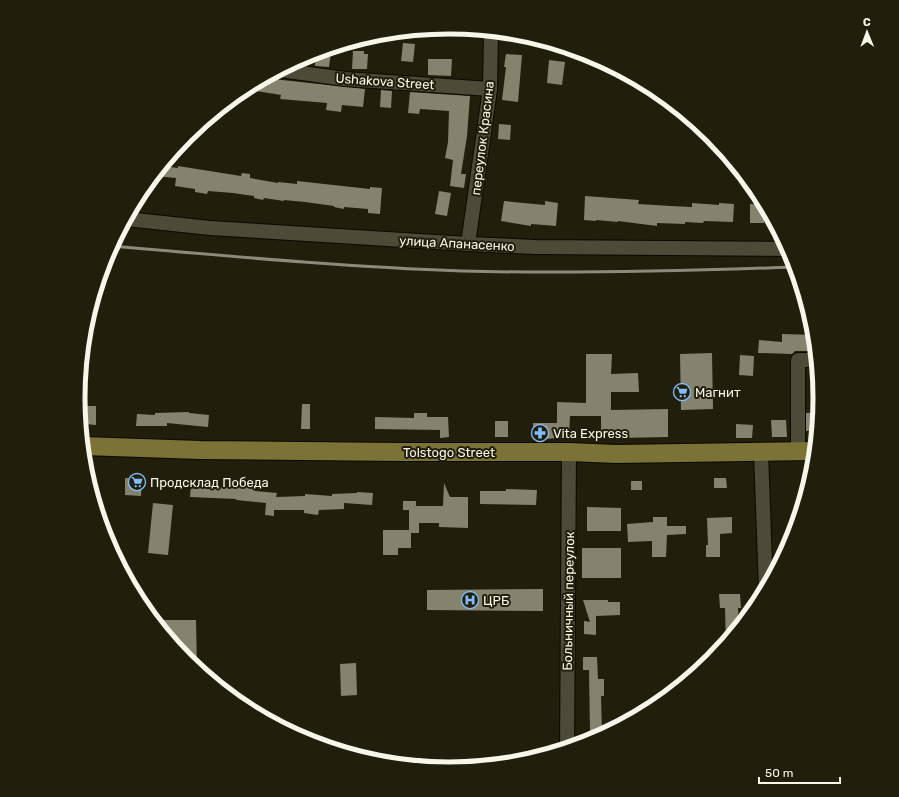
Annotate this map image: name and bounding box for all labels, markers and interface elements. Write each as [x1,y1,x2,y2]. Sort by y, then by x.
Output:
north arrow [847,12,887,52]
text: С [863,16,871,29]
street label: Ushakova Street [335,71,435,92]
street label: переулок Красина [468,80,497,196]
street label: улица Апанасенко [399,233,515,254]
supermarket icon: Магнит [672,382,692,402]
place label: Магнит [695,385,741,400]
pharmacy icon: Vita Express [530,423,550,443]
place label: Vita Express [553,426,628,441]
street label: Tolstogo Street [403,445,495,461]
supermarket icon: Продсклад Победа [127,472,147,492]
place label: Продсклад Победа [150,475,269,490]
street label: Больничный переулок [560,531,577,671]
hospital icon: ЦРБ [460,590,480,610]
place label: ЦРБ [483,593,509,608]
scale bar [759,759,840,785]
text: 50 m [765,766,793,780]

